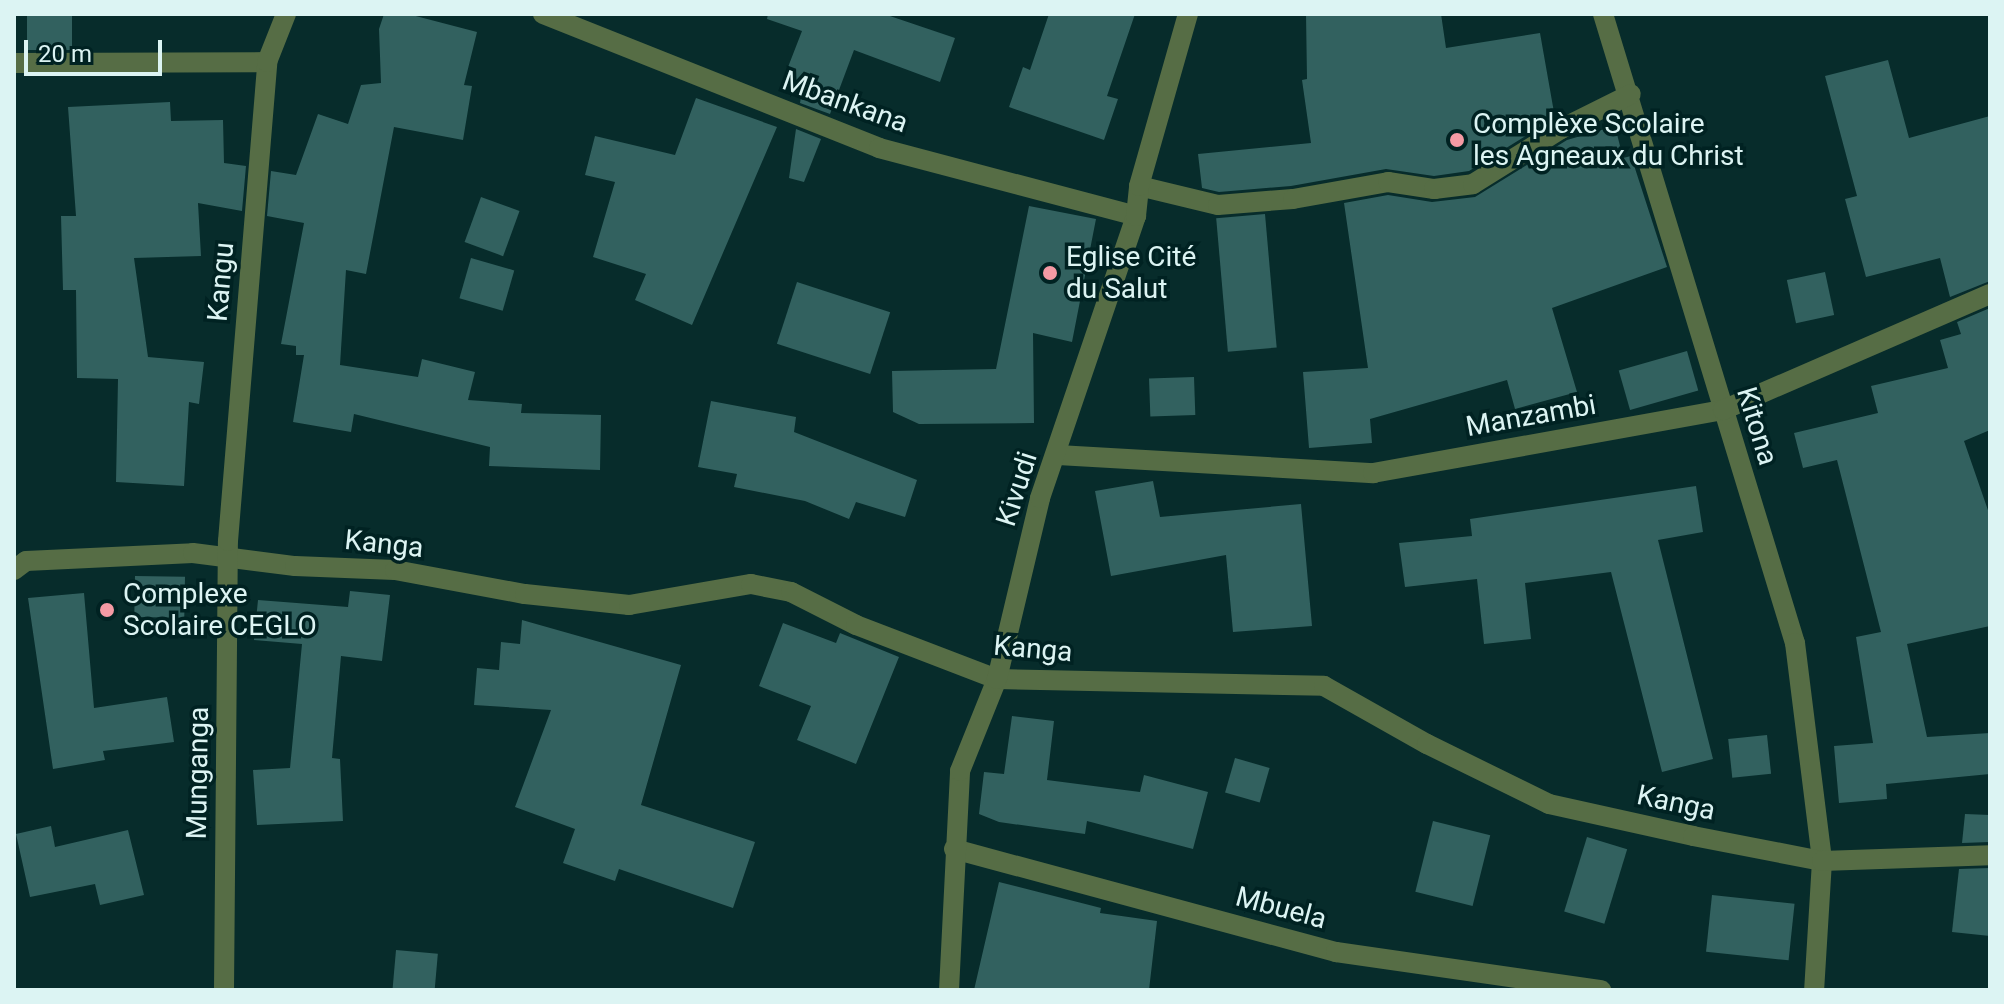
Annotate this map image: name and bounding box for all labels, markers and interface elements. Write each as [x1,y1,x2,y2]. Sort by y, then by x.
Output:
scale bar [28,24,166,74]
text: 20 m [38,40,92,68]
street label: Mbankana [778,64,912,140]
place label: Complèxe Scolaire les Agneaux du Christ [1473,107,1744,173]
marker: Complèxe Scolaire les Agneaux du Christ [1448,131,1466,149]
place label: Eglise Cité du Salut [1066,240,1196,306]
street label: Kangu [201,241,241,323]
marker: Eglise Cité du Salut [1041,264,1059,282]
street label: Kitona [1729,383,1785,469]
street label: Manzambi [1463,388,1599,444]
street label: Kivudi [989,448,1045,530]
street label: Kanga [343,523,425,565]
place label: Complexe Scolaire CEGLO [123,577,317,643]
marker: Complexe Scolaire CEGLO [98,601,116,619]
street label: Kanga [992,629,1074,669]
street label: Munganga [180,706,216,840]
street label: Kanga [1634,778,1718,828]
street label: Mbuela [1232,880,1330,936]

